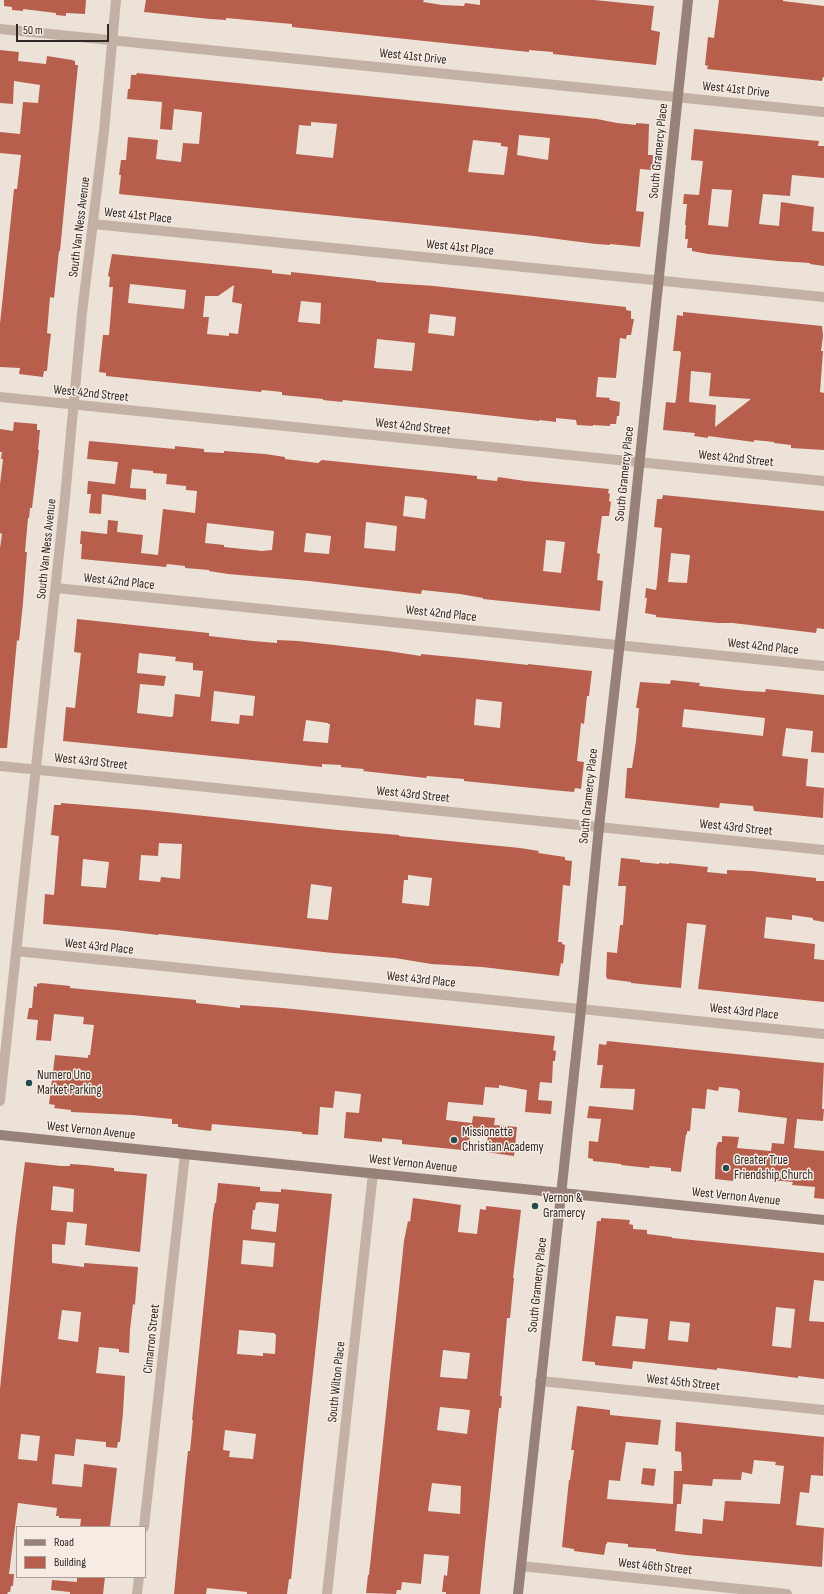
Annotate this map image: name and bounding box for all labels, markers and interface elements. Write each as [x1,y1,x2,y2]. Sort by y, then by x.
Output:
scale bar [18,16,111,42]
text: 50 m [23,23,43,38]
street label: West 41st Drive [379,46,447,68]
street label: West 41st Drive [702,79,770,101]
street label: South Gramercy Place [646,103,672,199]
street label: South Van Ness Avenue [66,176,94,278]
street label: West 41st Place [103,205,173,227]
street label: West 41st Place [425,237,495,259]
street label: West 42nd Street [53,382,129,406]
street label: West 42nd Street [375,415,451,439]
street label: South Gramercy Place [612,426,638,522]
street label: West 42nd Street [698,447,774,471]
street label: South Van Ness Avenue [34,498,60,600]
street label: West 42nd Place [83,571,155,593]
street label: West 42nd Place [405,603,477,625]
street label: West 42nd Place [727,636,799,658]
street label: South Gramercy Place [576,748,602,844]
street label: West 43rd Street [54,750,128,774]
street label: West 43rd Street [376,783,450,807]
street label: West 43rd Street [699,816,773,840]
street label: West 43rd Place [64,936,134,958]
street label: West 43rd Place [386,969,456,991]
street label: West 43rd Place [709,1001,779,1023]
place label: Numero Uno Market Parking [37,1068,102,1099]
marker: Numero Uno Market Parking [24,1078,34,1088]
street label: West Vernon Avenue [46,1119,136,1143]
place label: Missionette Christian Academy [462,1125,543,1156]
marker: Missionette Christian Academy [449,1135,459,1145]
street label: West Vernon Avenue [368,1152,458,1176]
place label: Greater True Friendship Church [734,1153,813,1184]
marker: Greater True Friendship Church [721,1163,731,1173]
street label: West Vernon Avenue [691,1185,781,1209]
place label: Vernon & Gramercy [543,1191,585,1222]
marker: Vernon & Gramercy [530,1201,540,1211]
street label: South Gramercy Place [525,1237,551,1333]
street label: Cimarron Street [141,1303,163,1375]
street label: South Wilton Place [325,1341,349,1423]
street label: West 45th Street [645,1371,721,1395]
legend [16,1526,146,1578]
text: Road [54,1535,74,1550]
text: Building [54,1555,86,1570]
street label: West 46th Street [617,1555,693,1579]

